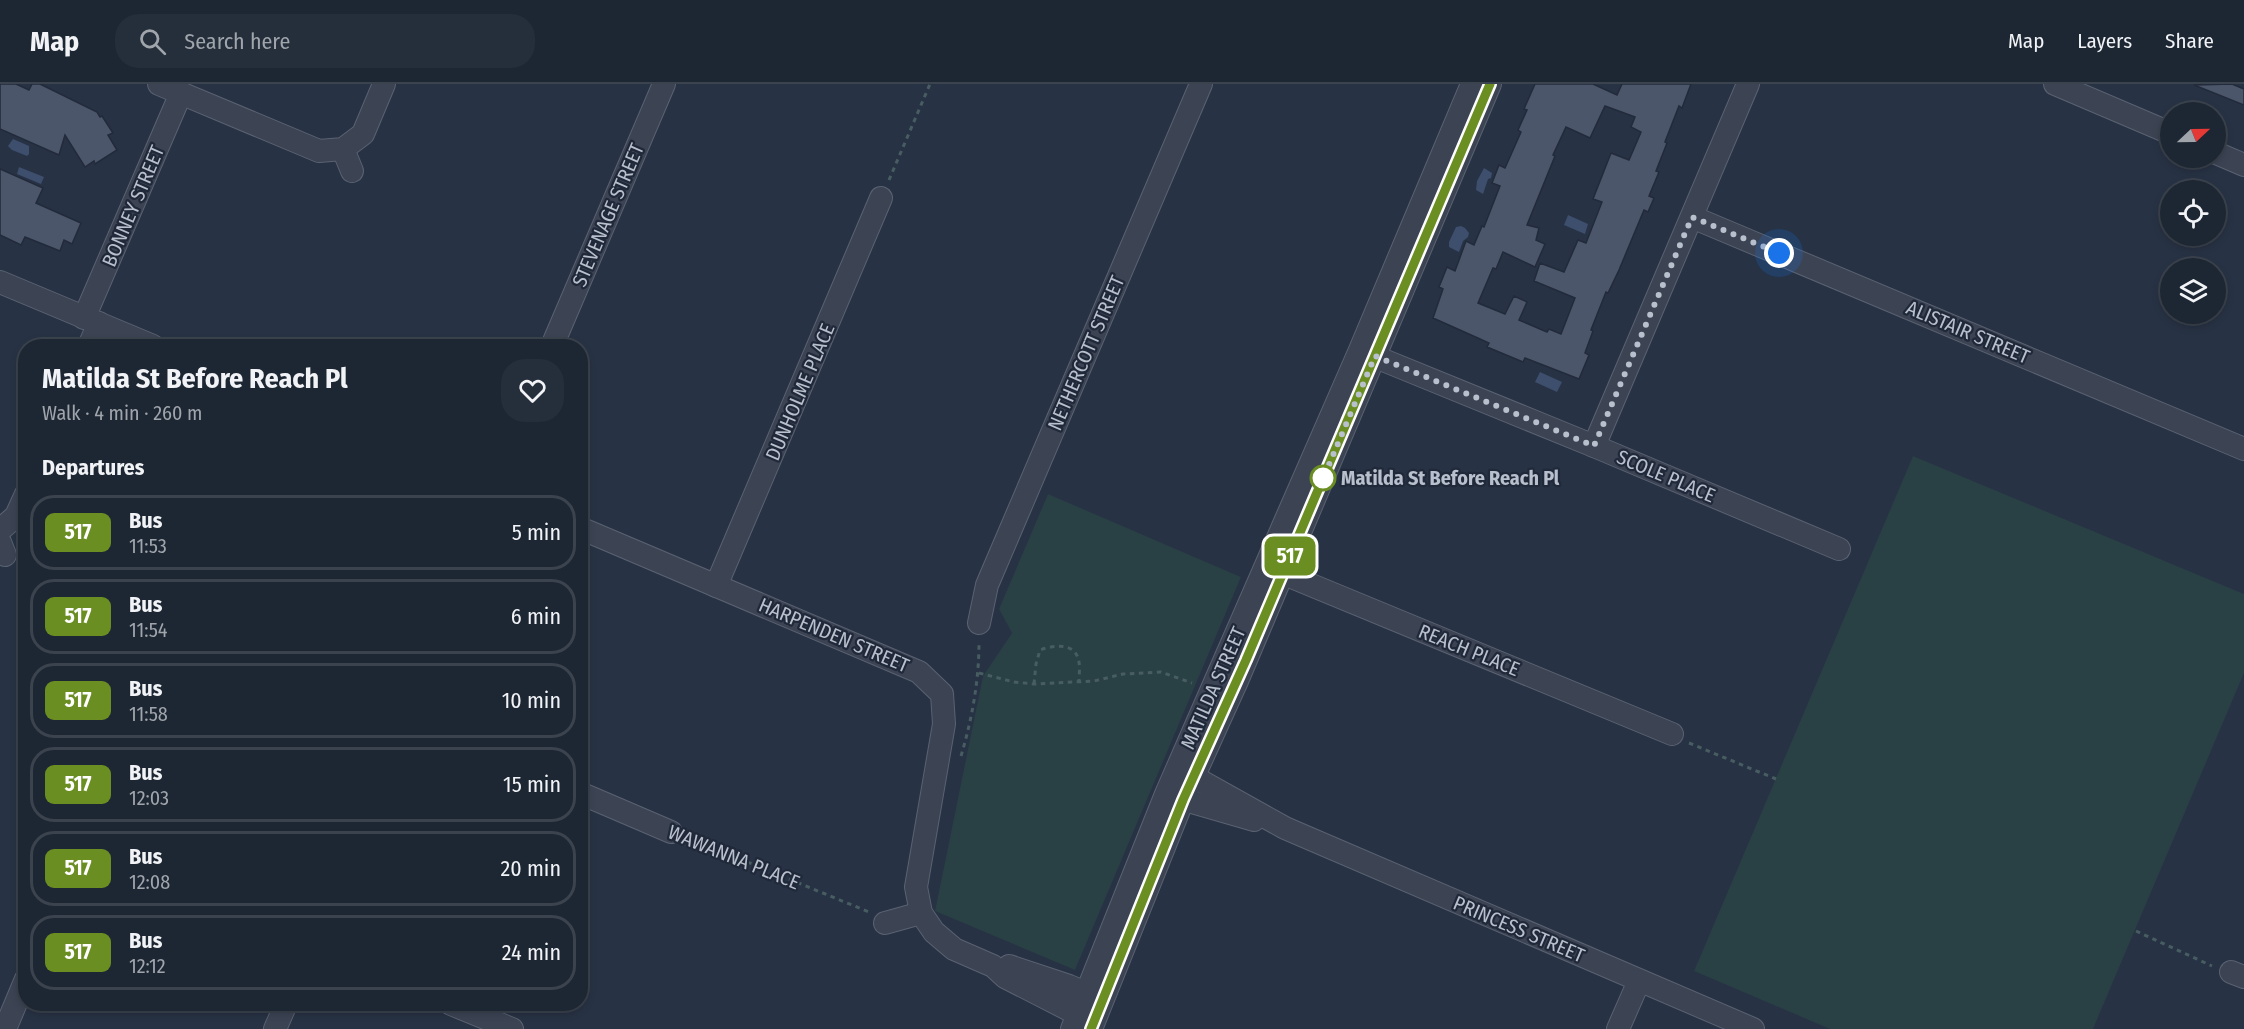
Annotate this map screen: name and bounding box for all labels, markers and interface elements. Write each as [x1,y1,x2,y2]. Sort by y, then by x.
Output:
search box [115,14,535,68]
text: Map [30,25,79,58]
icon: search [136,25,169,58]
text: Search here [184,28,290,55]
text: Map [2008,28,2044,54]
text: Layers [2077,28,2132,54]
text: Share [2165,28,2214,54]
north arrow [2160,102,2226,168]
map controls [2160,102,2226,324]
street label: STEVENAGE STREET [567,139,649,290]
street label: BONNEY STREET [97,141,170,270]
button: locate [2160,180,2226,246]
your location [1764,238,1794,268]
button: layers [2160,258,2226,324]
street label: NETHERCOTT STREET [1043,271,1130,434]
street label: ALISTAIR STREET [1903,295,2034,369]
street label: DUNHOLME PLACE [760,320,840,464]
button: heart [501,359,564,422]
text: Matilda St Before Reach Pl [42,362,348,395]
text: Walk · 4 min · 260 m [42,401,202,425]
street label: SCOLE PLACE [1613,445,1719,507]
text: Departures [42,454,144,481]
marker: Matilda St Before Reach Pl [1310,465,1336,491]
place label: Matilda St Before Reach Pl [1341,466,1560,490]
text: Bus [129,507,162,534]
text: 517 [64,519,92,545]
text: 5 min [512,519,561,546]
text: 11:53 [129,534,167,558]
line badge: 517 [1256,536,1324,576]
text: 517 [1276,543,1304,569]
text: Bus [129,591,162,618]
street label: HARPENDEN STREET [755,592,913,678]
text: 517 [64,603,92,629]
text: 6 min [511,603,561,630]
text: 11:54 [129,618,168,642]
street label: REACH PLACE [1415,619,1523,681]
street label: MATILDA STREET [1175,622,1251,753]
text: Bus [129,675,162,702]
text: 517 [64,687,92,713]
text: 10 min [502,687,561,714]
text: 11:58 [129,702,168,726]
text: Bus [129,759,162,786]
text: 517 [64,771,92,797]
text: 15 min [503,771,561,798]
text: 12:03 [129,786,169,810]
street label: WAWANNA PLACE [665,820,803,894]
text: Bus [129,843,162,870]
text: 517 [64,855,92,881]
text: 20 min [501,855,561,882]
text: 12:08 [129,870,170,894]
street label: PRINCESS STREET [1450,891,1589,968]
text: Bus [129,927,162,954]
text: 517 [64,939,92,965]
text: 24 min [502,939,561,966]
text: 12:12 [129,954,166,978]

